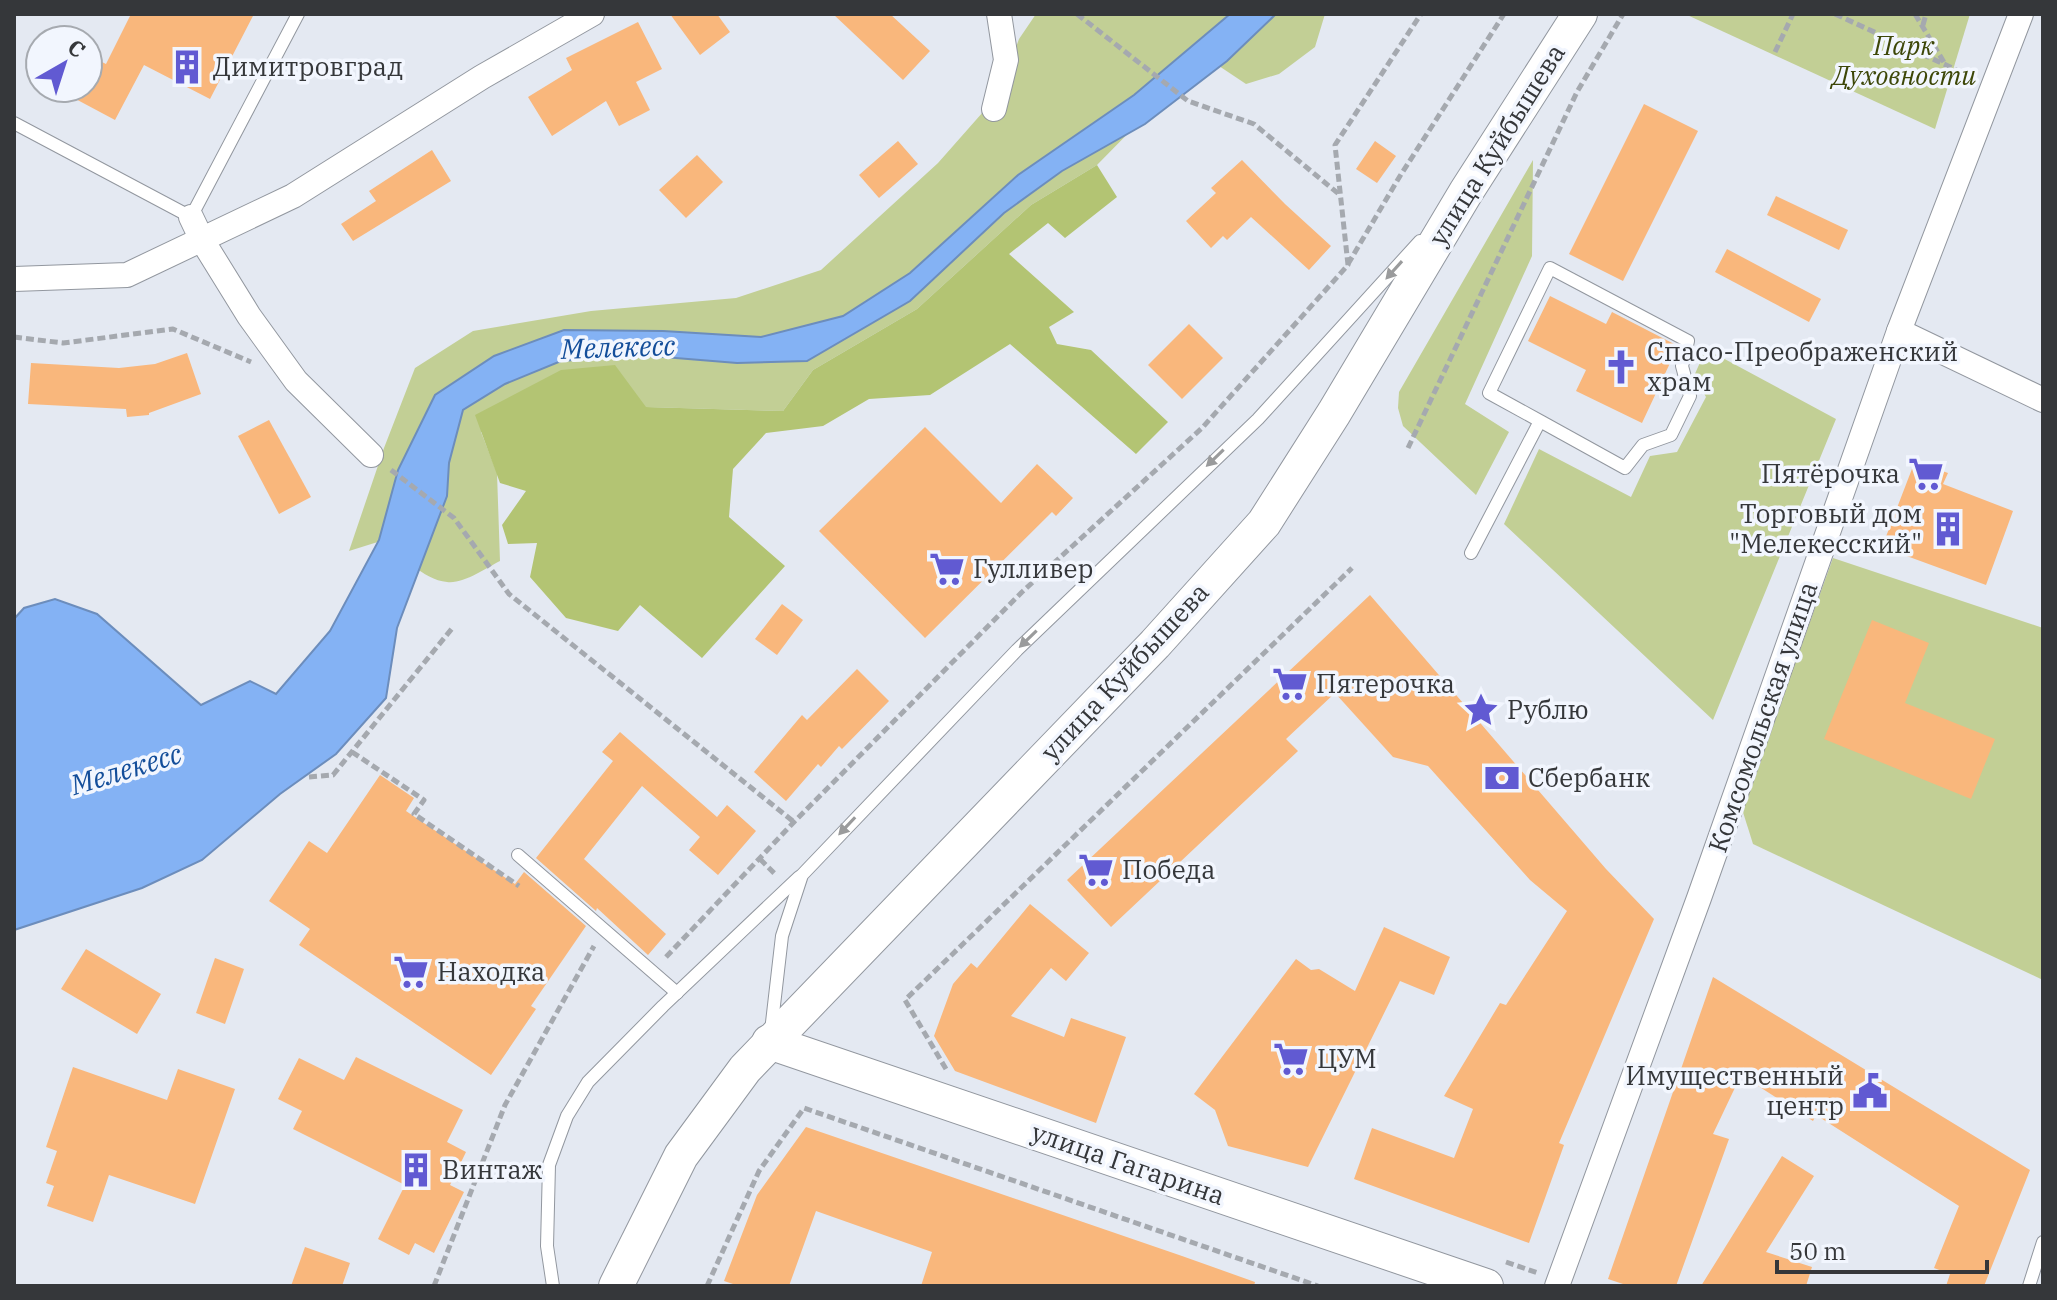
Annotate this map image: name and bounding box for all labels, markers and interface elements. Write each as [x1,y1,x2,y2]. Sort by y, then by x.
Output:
north arrow [24,24,104,104]
park label: Парк Духовности [1829,28,1976,92]
text: С [62,32,92,64]
street label: улица Куйбышева [1420,37,1572,252]
building icon: Димитровград [168,48,206,86]
place label: Димитровград [213,49,403,83]
one-way arrow [1386,260,1404,279]
water label: Мелекесс [559,326,676,367]
place label: Спасо-Преображенский храм [1647,334,1958,398]
church icon: Спасо-Преображенский храм [1602,348,1640,386]
one-way arrow [1206,449,1225,467]
supermarket icon: Пятёрочка [1907,455,1945,493]
place label: Пятёрочка [1761,456,1900,490]
place label: Торговый дом "Мелекесский" [1729,496,1922,560]
building icon: Торговый дом "Мелекесский" [1929,510,1967,548]
supermarket icon: Гулливер [928,550,966,588]
place label: Гулливер [973,551,1093,585]
street label: улица Куйбышева [1033,575,1216,768]
street label: Комсомольская улица [1700,577,1824,857]
one-way arrow [1019,629,1038,648]
supermarket icon: Пятерочка [1271,665,1309,703]
place label: Пятерочка [1316,666,1455,700]
place icon: Рублю [1462,691,1500,729]
place label: Рублю [1507,692,1589,726]
water label: Мелекесс [65,734,186,803]
bank icon: Сбербанк [1483,759,1521,797]
place label: Сбербанк [1528,760,1650,794]
one-way arrow [839,816,857,835]
supermarket icon: Победа [1077,851,1115,889]
place label: Победа [1122,852,1215,886]
supermarket icon: Находка [392,953,430,991]
place label: Находка [437,954,545,988]
supermarket icon: ЦУМ [1272,1040,1310,1078]
place label: ЦУМ [1317,1041,1377,1075]
place label: Имущественный центр [1625,1058,1844,1122]
public building icon: Имущественный центр [1851,1072,1889,1110]
street label: улица Гагарина [1027,1114,1229,1212]
building icon: Винтаж [397,1151,435,1189]
place label: Винтаж [442,1152,543,1186]
scale bar [1777,1224,1987,1274]
text: 50 m [1789,1235,1846,1267]

